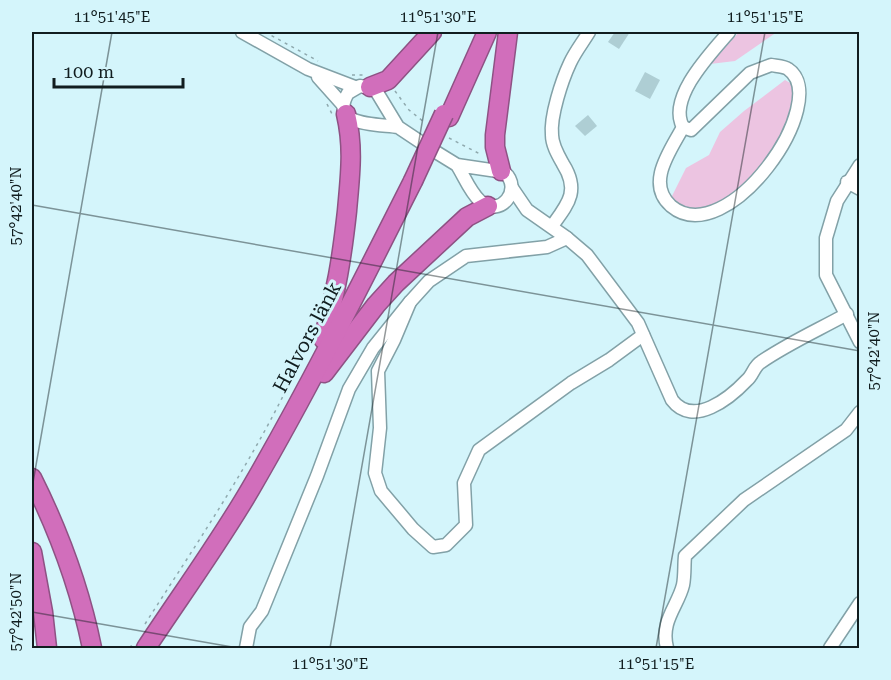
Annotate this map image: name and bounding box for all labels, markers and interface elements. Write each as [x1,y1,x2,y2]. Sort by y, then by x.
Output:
text: 11°51'45"E [74,8,150,26]
text: 11°51'30"E [400,8,476,26]
text: 11°51'15"E [727,8,803,26]
scale bar [54,51,183,89]
text: 100 m [63,61,114,82]
text: 57°42'40"N [7,166,25,246]
street label: Halvors länk [268,277,346,397]
text: 57°42'40"N [865,311,883,391]
text: 57°42'50"N [7,572,25,652]
text: 11°51'30"E [292,655,368,673]
text: 11°51'15"E [618,655,694,673]

